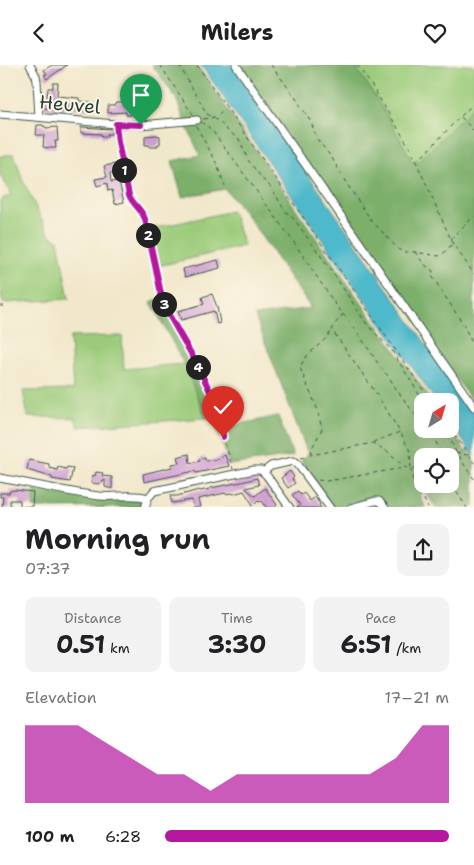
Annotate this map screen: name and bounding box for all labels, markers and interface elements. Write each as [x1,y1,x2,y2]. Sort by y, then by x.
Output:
text: Milers [201,18,273,47]
icon: back [25,19,53,47]
icon: heart [421,19,449,47]
pin [120,74,162,125]
icon: arrive [127,81,155,109]
street label: Heuvel [38,89,102,120]
pin: 1 [112,157,136,183]
text: 1 [121,161,128,179]
pin: 2 [136,223,160,247]
text: 2 [144,226,153,244]
pin: 3 [152,291,176,317]
text: 3 [160,295,169,313]
pin: 4 [186,355,210,379]
text: 4 [194,358,203,376]
pin [202,386,244,437]
icon: check [209,393,237,421]
north arrow [414,393,459,437]
map controls [414,393,459,493]
button: locate [414,448,459,493]
text: Morning run [25,520,210,558]
button: share [397,524,449,576]
text: 07:37 [25,558,71,579]
text: Distance [64,609,122,627]
text: Time [221,609,253,627]
text: Pace [366,609,396,627]
text: 0.51 [56,627,105,661]
text: 3:30 [207,627,267,661]
text: 6:51 [341,627,392,661]
text: km [105,639,130,657]
text: /km [392,639,421,657]
text: Elevation [25,687,97,708]
text: 17–21 m [384,687,449,708]
text: 100 m [25,826,74,847]
text: 6:28 [105,826,141,847]

